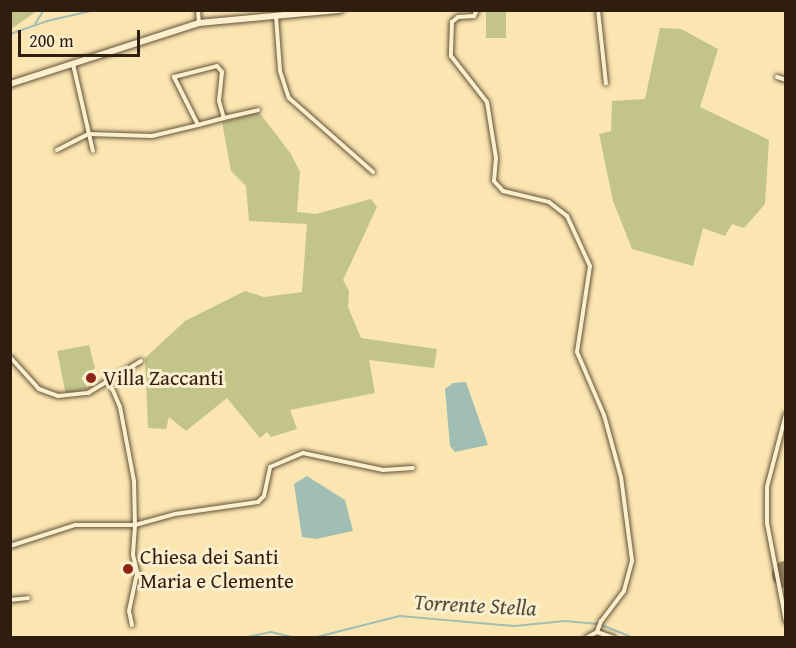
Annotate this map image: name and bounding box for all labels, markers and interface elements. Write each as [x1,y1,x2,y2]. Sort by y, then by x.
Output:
scale bar [21,18,142,56]
text: 200 m [29,27,74,54]
place label: Villa Zaccanti [103,365,224,391]
marker: Villa Zaccanti [84,371,98,385]
place label: Chiesa dei Santi Maria e Clemente [140,544,294,594]
marker: Chiesa dei Santi Maria e Clemente [121,562,135,576]
water label: Torrente Stella [413,589,537,621]

